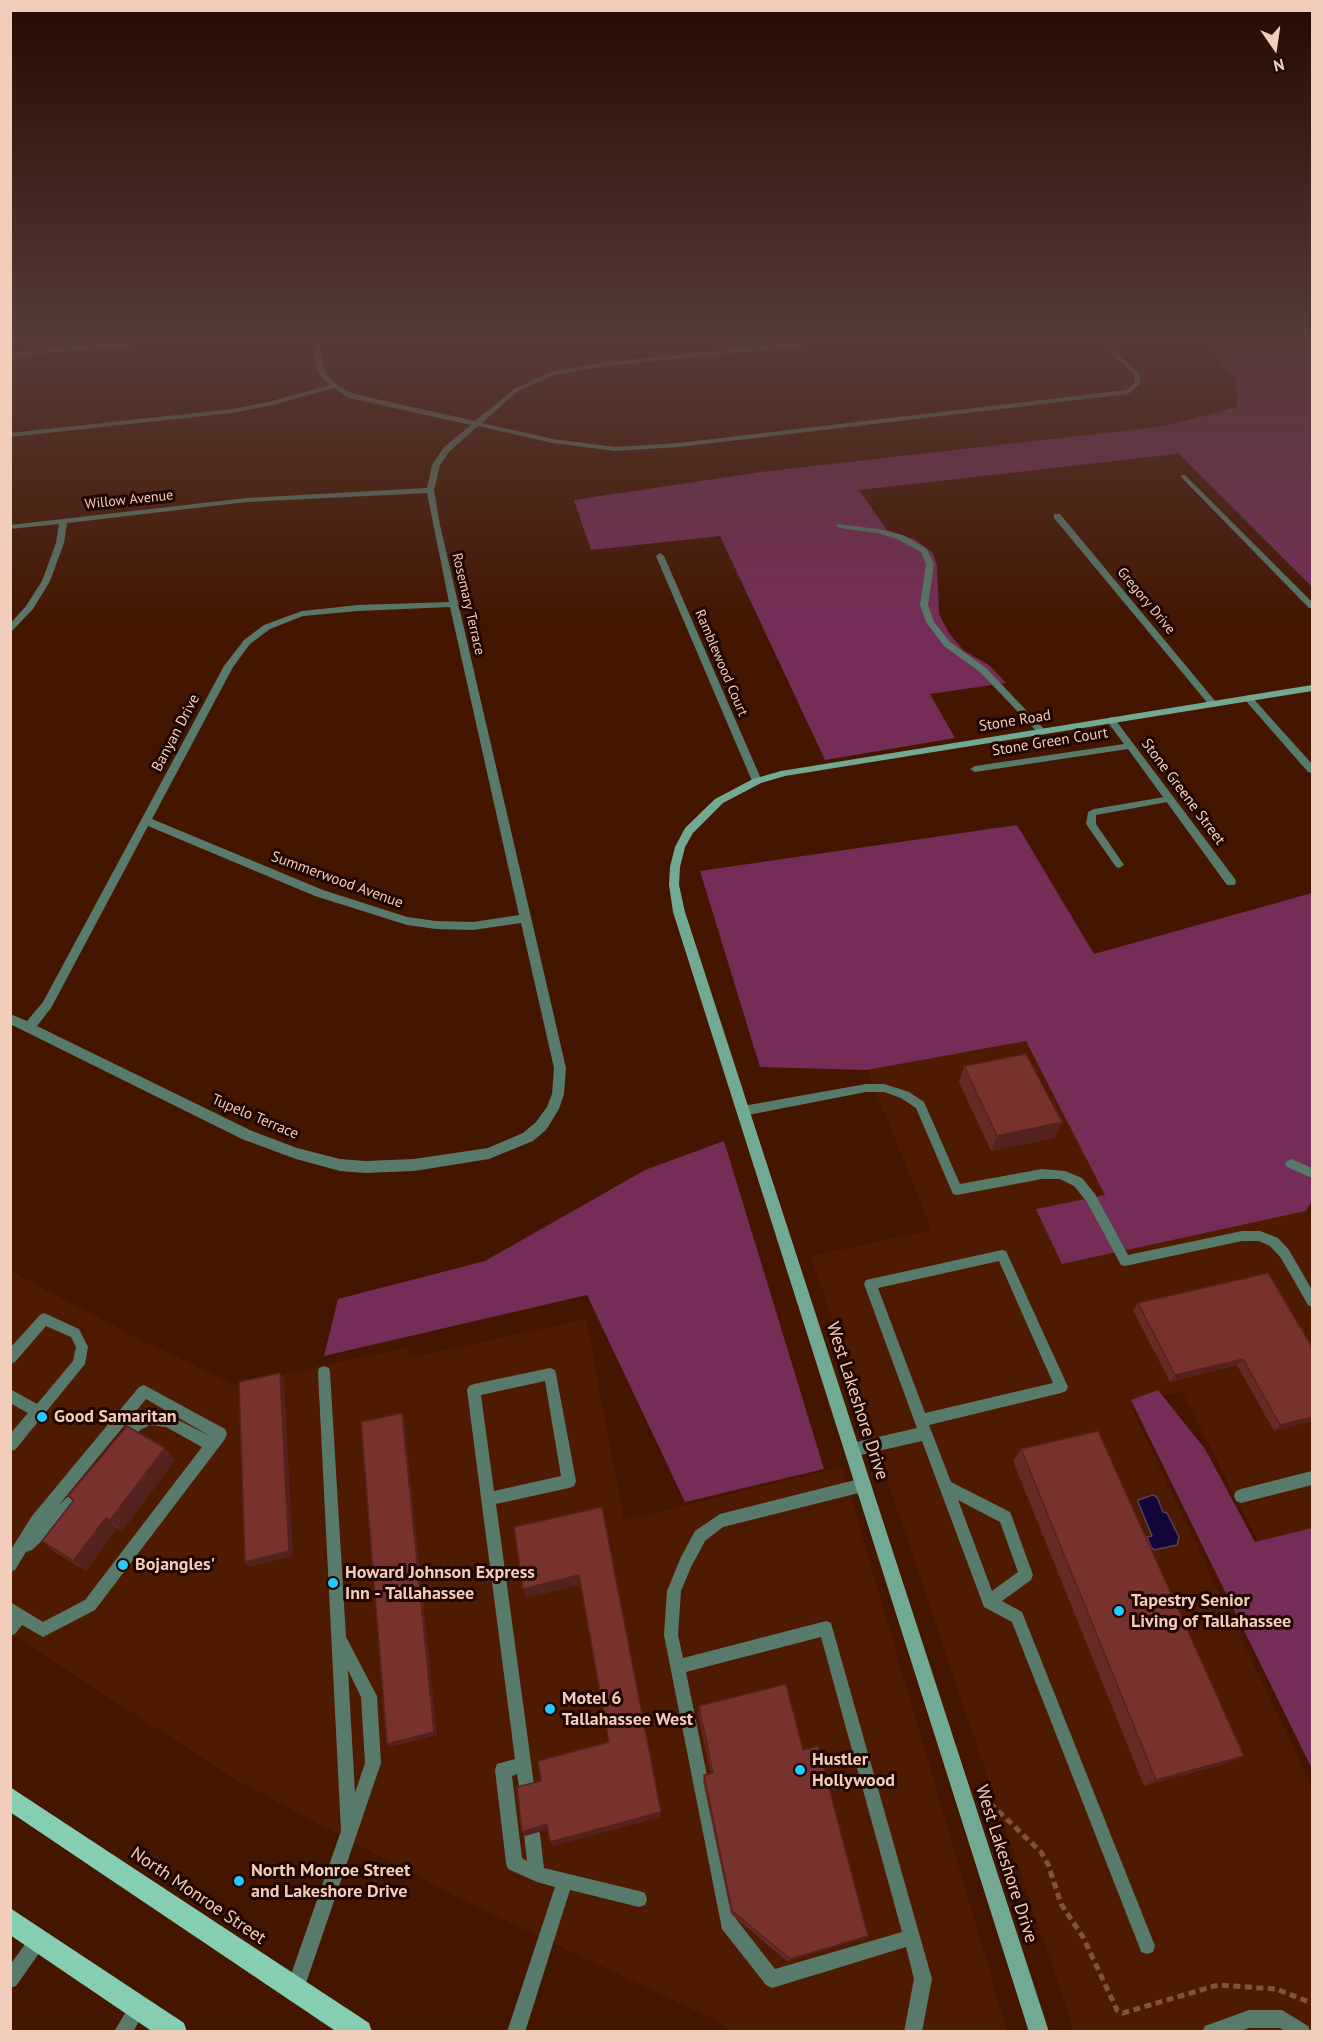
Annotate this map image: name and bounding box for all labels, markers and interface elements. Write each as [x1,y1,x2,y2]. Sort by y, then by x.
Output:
north arrow [1245,18,1305,78]
text: N [1272,55,1286,76]
street label: Willow Avenue [84,487,174,513]
street label: Rosemary Terrace [448,551,488,657]
street label: Gregory Drive [1113,564,1179,638]
street label: Ramblewood Court [691,607,751,719]
street label: Banyan Drive [148,691,204,775]
street label: Stone Road [978,706,1052,736]
street label: Stone Green Court [991,724,1109,760]
street label: Stone Greene Street [1137,735,1229,849]
street label: Summerwood Avenue [269,848,405,912]
street label: Tupelo Terrace [209,1091,301,1143]
street label: West Lakeshore Drive [821,1319,893,1483]
place label: Good Samaritan [54,1406,177,1428]
marker: Good Samaritan [35,1410,49,1424]
place label: Bojangles' [135,1554,215,1576]
marker: Bojangles' [116,1558,130,1572]
place label: Howard Johnson Express Inn - Tallahassee [345,1562,535,1604]
marker: Howard Johnson Express Inn - Tallahassee [326,1576,340,1590]
place label: Tapestry Senior Living of Tallahassee [1131,1590,1291,1632]
marker: Tapestry Senior Living of Tallahassee [1112,1604,1126,1618]
place label: Motel 6 Tallahassee West [562,1688,693,1730]
marker: Motel 6 Tallahassee West [543,1702,557,1716]
place label: Hustler Hollywood [812,1749,895,1792]
marker: Hustler Hollywood [793,1763,807,1777]
street label: West Lakeshore Drive [970,1782,1042,1946]
street label: North Monroe Street [126,1843,270,1949]
place label: North Monroe Street and Lakeshore Drive [251,1860,410,1902]
marker: North Monroe Street and Lakeshore Drive [232,1874,246,1888]

